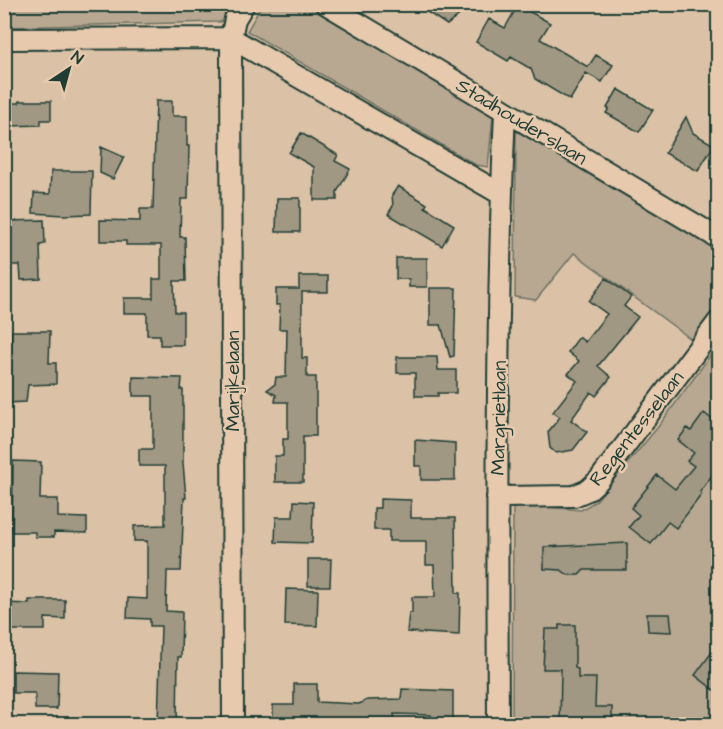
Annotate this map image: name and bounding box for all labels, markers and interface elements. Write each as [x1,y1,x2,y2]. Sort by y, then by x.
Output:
north arrow [39,39,99,99]
text: N [67,46,88,70]
street label: Stadhouderslaan [451,72,592,172]
street label: Marijkelaan [219,331,247,431]
street label: Margrietlaan [484,361,515,476]
street label: Regentesselaan [583,365,692,493]

